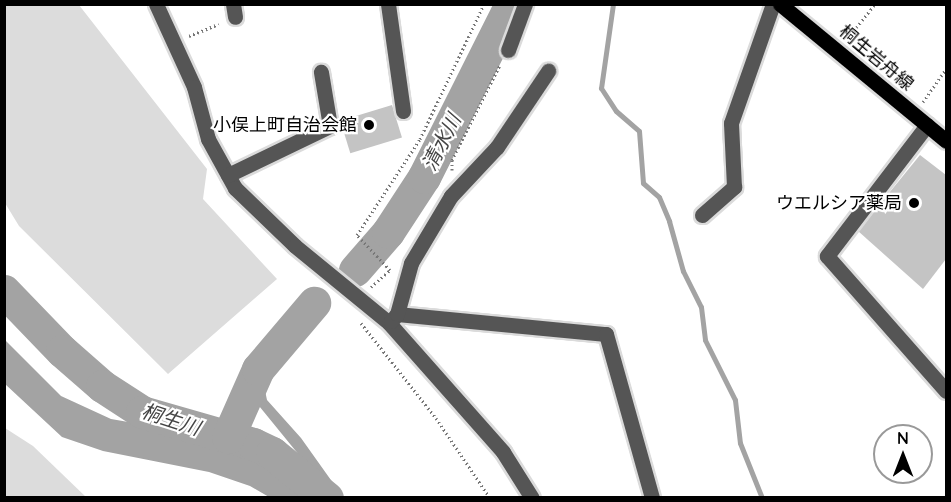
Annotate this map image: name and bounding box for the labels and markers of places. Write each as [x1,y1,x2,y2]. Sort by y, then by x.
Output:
place label: 小俣上町自治会館 [213,114,357,136]
marker: 小俣上町自治会館 [362,118,376,132]
place label: ウエルシア薬局 [776,192,902,214]
marker: ウエルシア薬局 [907,196,921,210]

